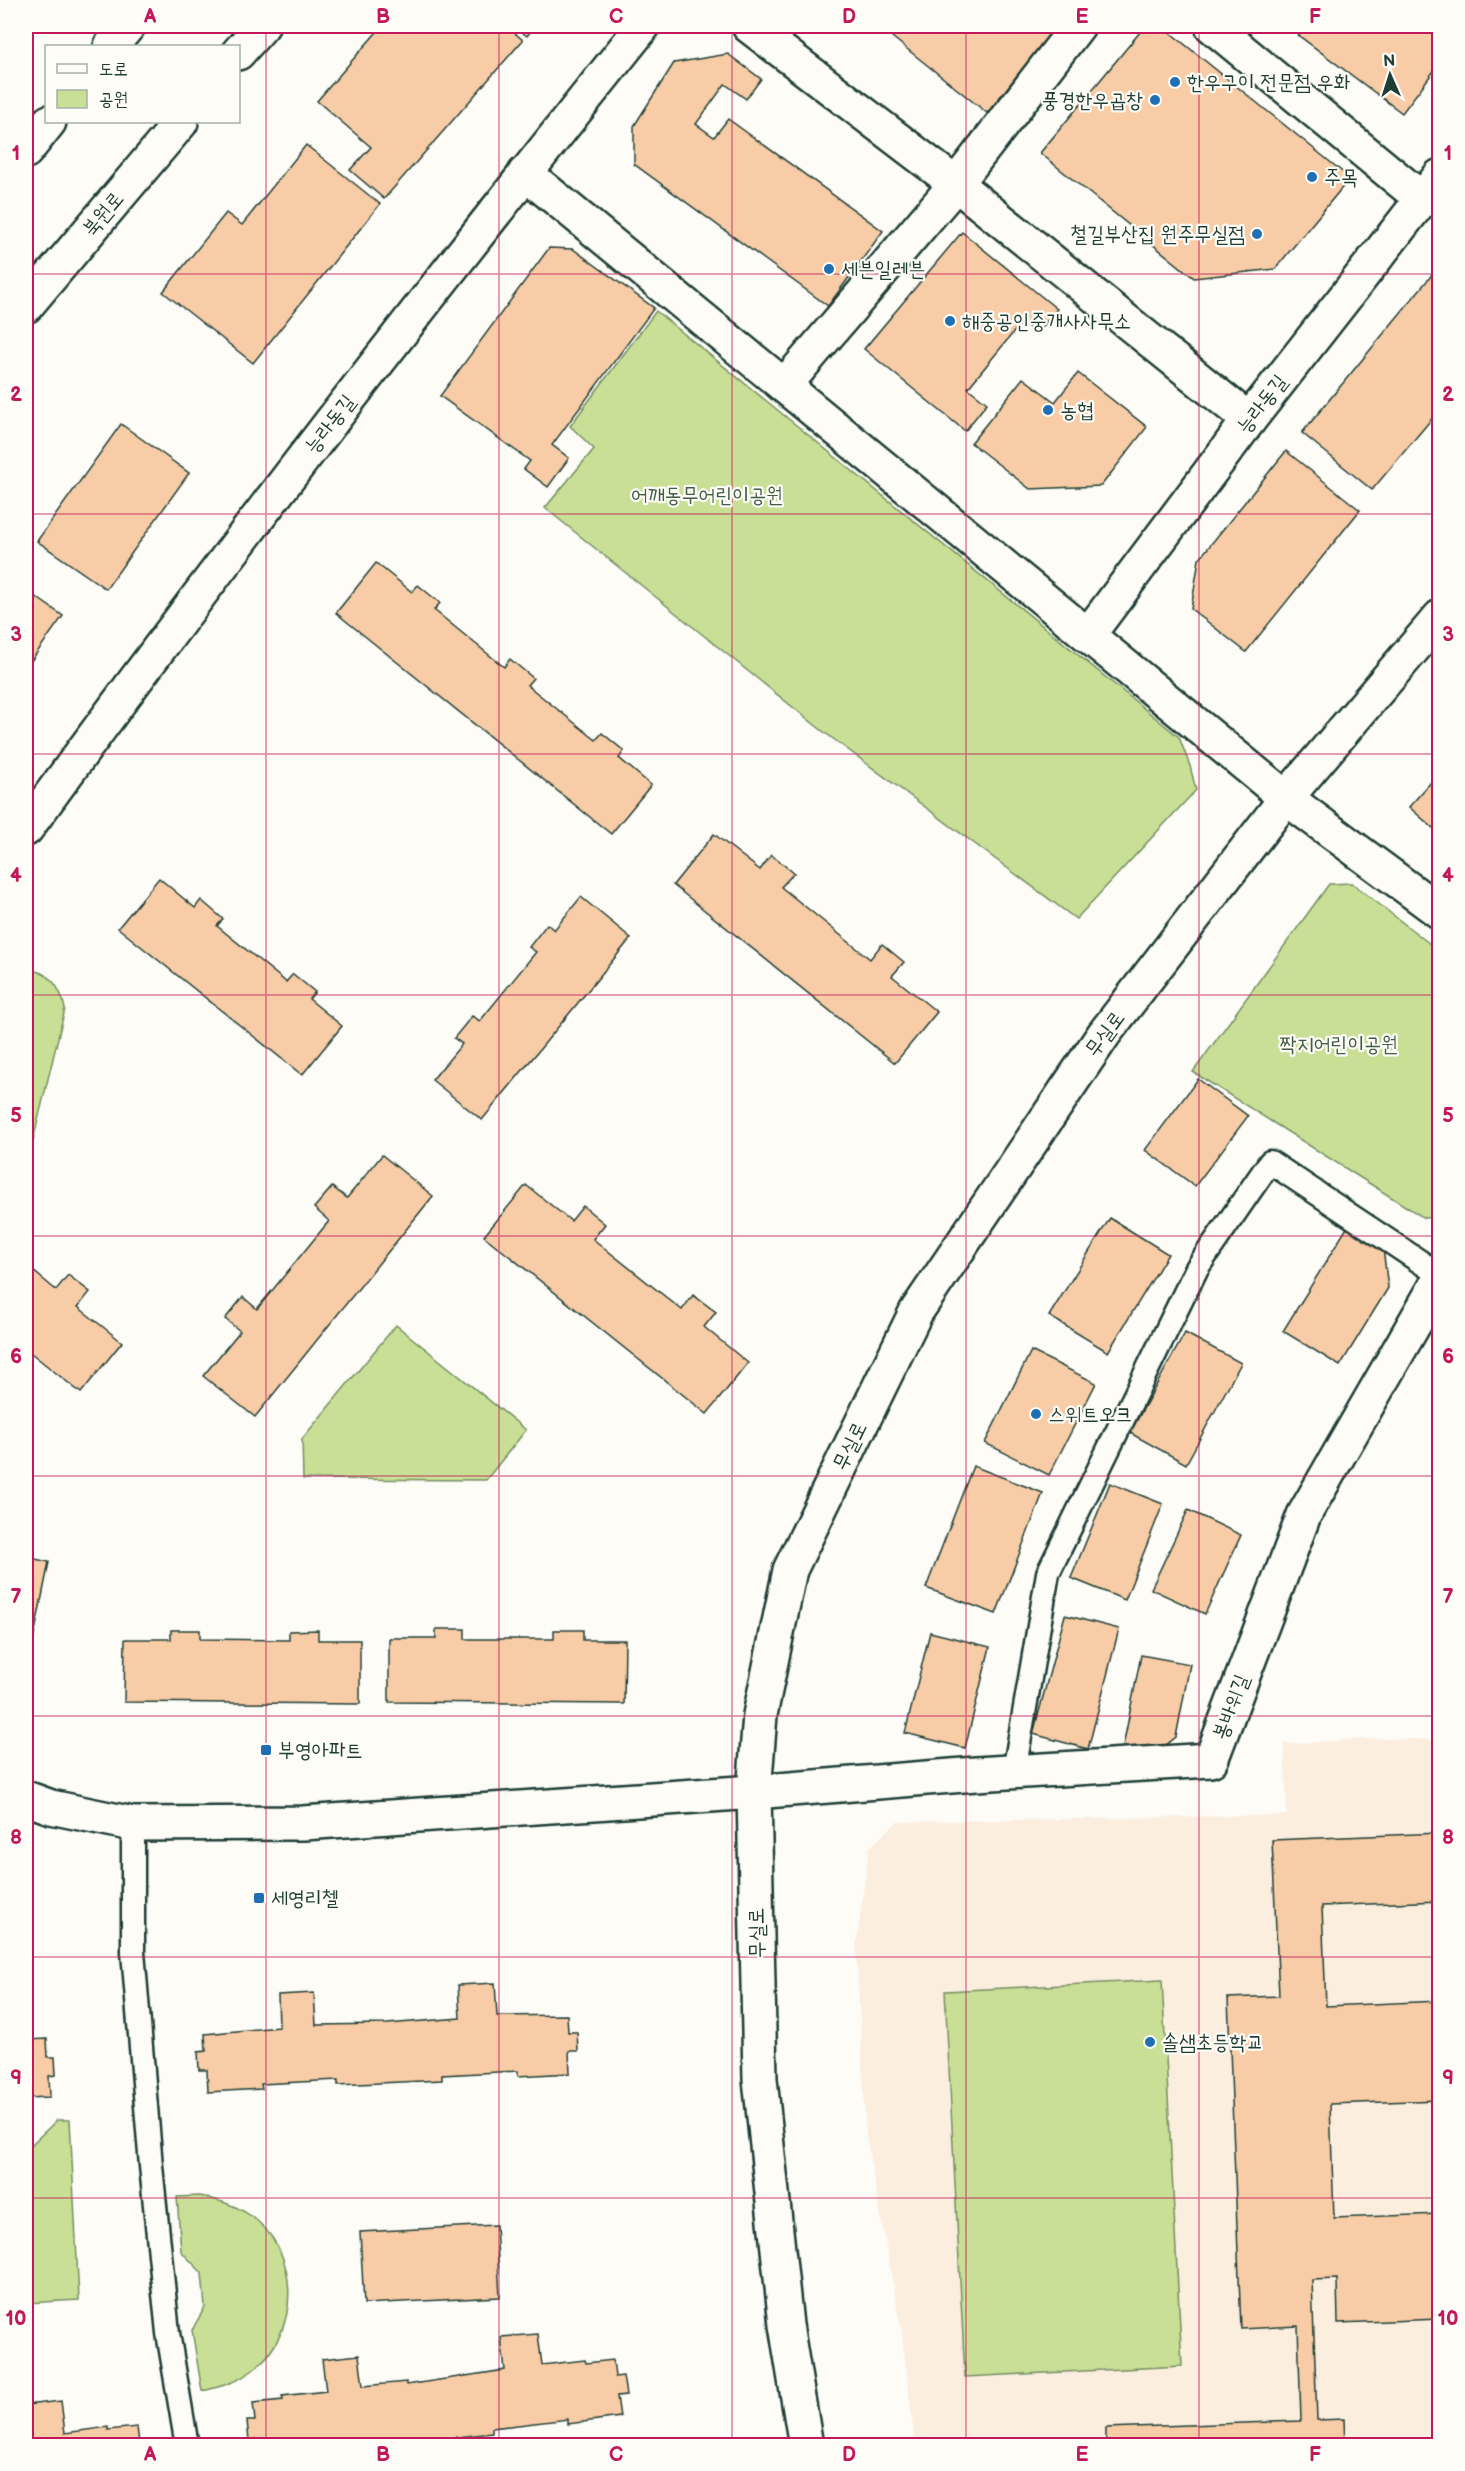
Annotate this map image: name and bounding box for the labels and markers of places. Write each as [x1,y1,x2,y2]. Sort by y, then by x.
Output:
place label: 한우구이 전문점 우화 [1187,70,1351,95]
marker: 한우구이 전문점 우화 [1168,75,1182,89]
place label: 풍경한우곱창 [1042,88,1143,113]
marker: 풍경한우곱창 [1148,93,1162,107]
place label: 주목 [1324,165,1358,190]
marker: 주목 [1305,170,1319,184]
place label: 철길부산집 원주무실점 [1070,222,1245,247]
marker: 철길부산집 원주무실점 [1250,227,1264,241]
place label: 세븐일레븐 [841,257,926,282]
marker: 세븐일레븐 [822,262,836,276]
place label: 해중공인중개사사무소 [962,309,1131,334]
marker: 해중공인중개사사무소 [943,314,957,328]
place label: 농협 [1060,398,1094,423]
marker: 농협 [1041,403,1055,417]
place label: 스위트오크 [1048,1402,1133,1427]
marker: 스위트오크 [1029,1407,1043,1421]
place label: 부영아파트 [278,1738,363,1763]
marker: 부영아파트 [259,1743,273,1757]
place label: 세영리첼 [271,1886,339,1911]
marker: 세영리첼 [252,1891,266,1905]
place label: 솔샘초등학교 [1162,2030,1263,2055]
marker: 솔샘초등학교 [1143,2035,1157,2049]

